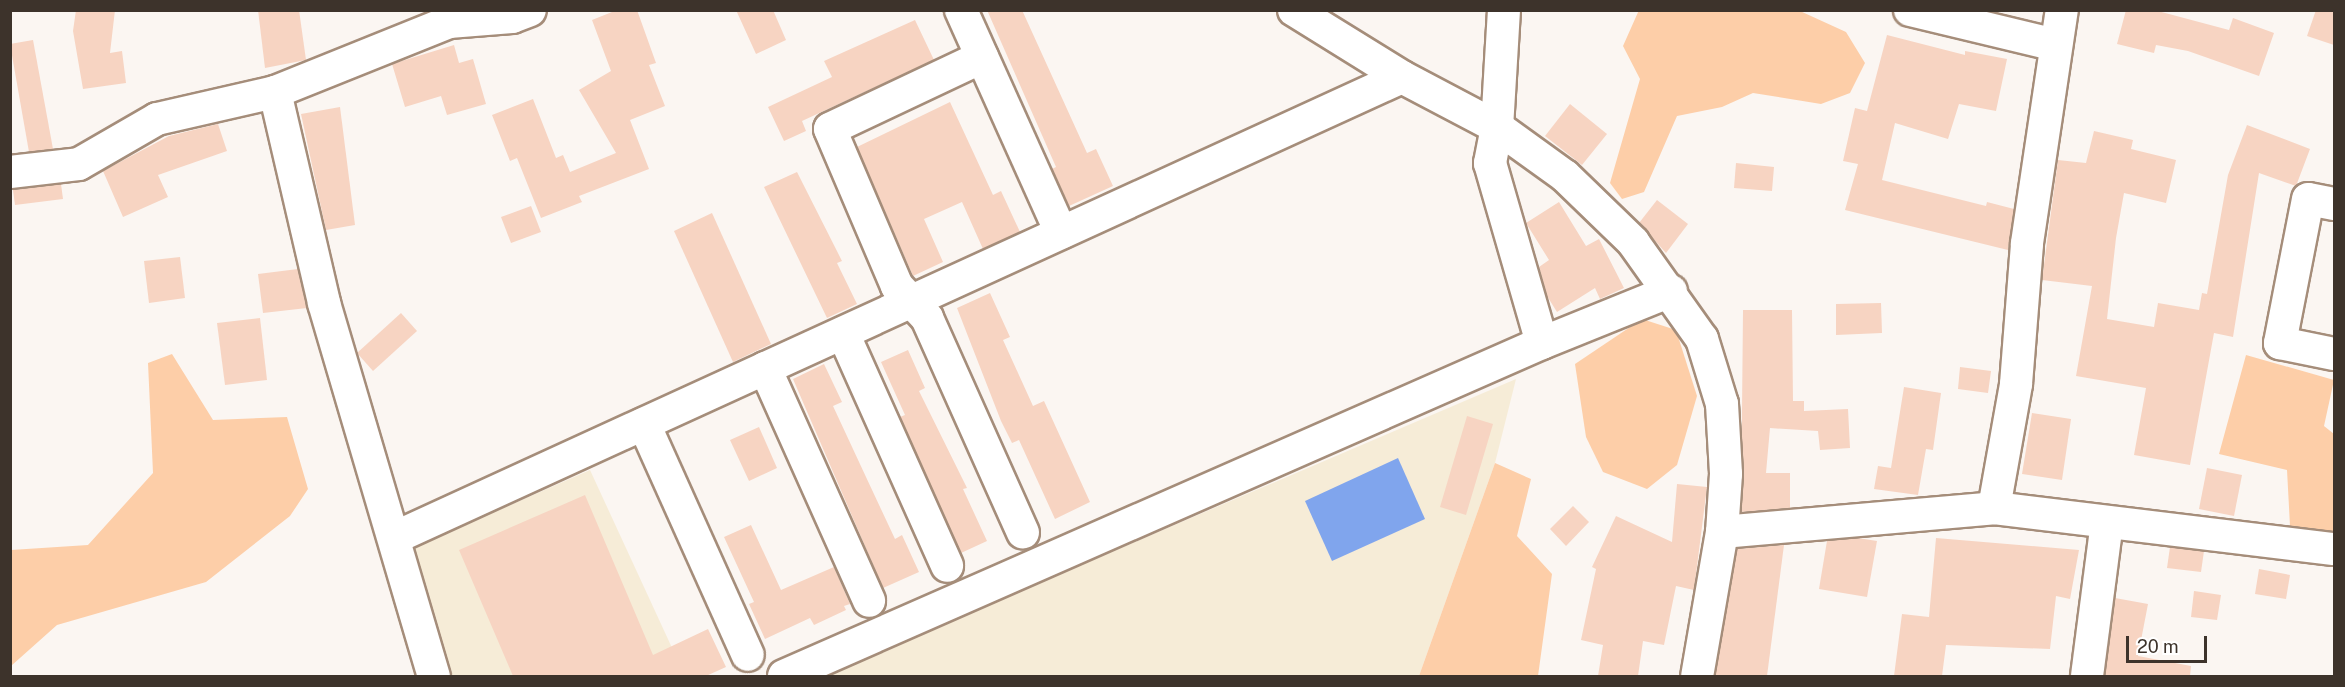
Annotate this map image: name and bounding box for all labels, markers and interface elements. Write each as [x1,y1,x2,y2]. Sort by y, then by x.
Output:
scale bar [2129,624,2210,662]
text: 20 m [2137,636,2179,657]

